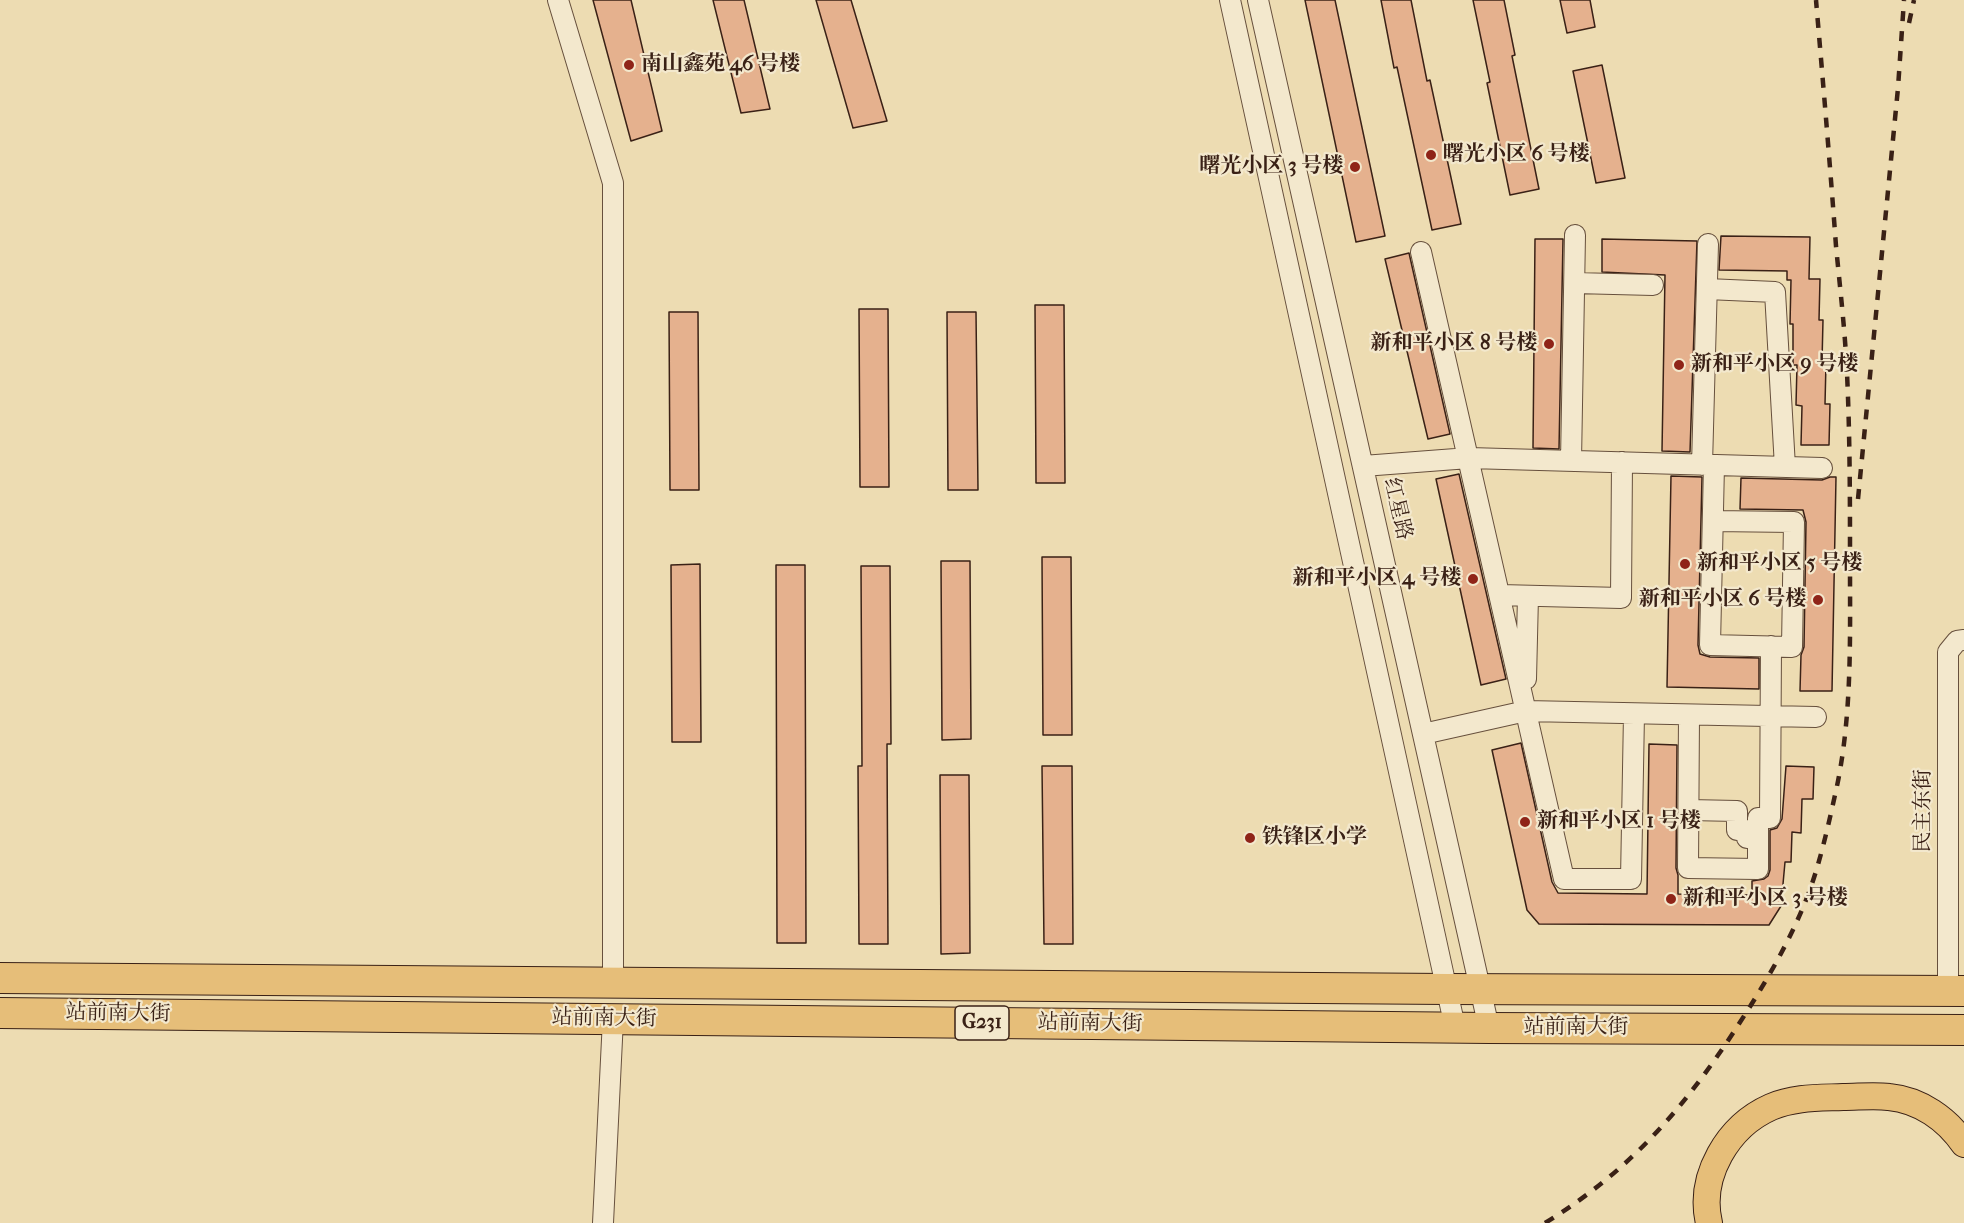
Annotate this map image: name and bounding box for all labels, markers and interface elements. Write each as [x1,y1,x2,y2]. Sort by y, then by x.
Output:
place label: 南山鑫苑 46 号楼 [641,52,800,78]
marker: 南山鑫苑 46 号楼 [622,58,636,72]
place label: 曙光小区 6 号楼 [1443,142,1589,168]
marker: 曙光小区 6 号楼 [1424,148,1438,162]
place label: 曙光小区 3 号楼 [1199,154,1343,180]
marker: 曙光小区 3 号楼 [1348,160,1362,174]
place label: 新和平小区 8 号楼 [1370,331,1537,357]
marker: 新和平小区 8 号楼 [1542,337,1556,351]
place label: 新和平小区 9 号楼 [1691,352,1858,378]
marker: 新和平小区 9 号楼 [1672,358,1686,372]
street label: 红星路 [1378,475,1416,543]
place label: 新和平小区 5 号楼 [1697,551,1862,577]
marker: 新和平小区 5 号楼 [1678,557,1692,571]
place label: 新和平小区 4 号楼 [1293,566,1461,592]
marker: 新和平小区 4 号楼 [1466,572,1480,586]
place label: 新和平小区 6 号楼 [1639,587,1806,613]
marker: 新和平小区 6 号楼 [1811,593,1825,607]
street label: 民主东街 [1911,769,1937,853]
place label: 新和平小区 1 号楼 [1537,809,1700,835]
marker: 新和平小区 1 号楼 [1518,815,1532,829]
place label: 铁锋区小学 [1262,825,1367,851]
marker: 铁锋区小学 [1243,831,1257,845]
place label: 新和平小区 3 号楼 [1683,886,1848,912]
marker: 新和平小区 3 号楼 [1664,892,1678,906]
street label: 站前南大街 [65,1000,171,1028]
street label: 站前南大街 [551,1005,657,1033]
road number: G231 [955,1006,1009,1040]
street label: 站前南大街 [1037,1010,1143,1038]
street label: 站前南大街 [1524,1015,1628,1041]

